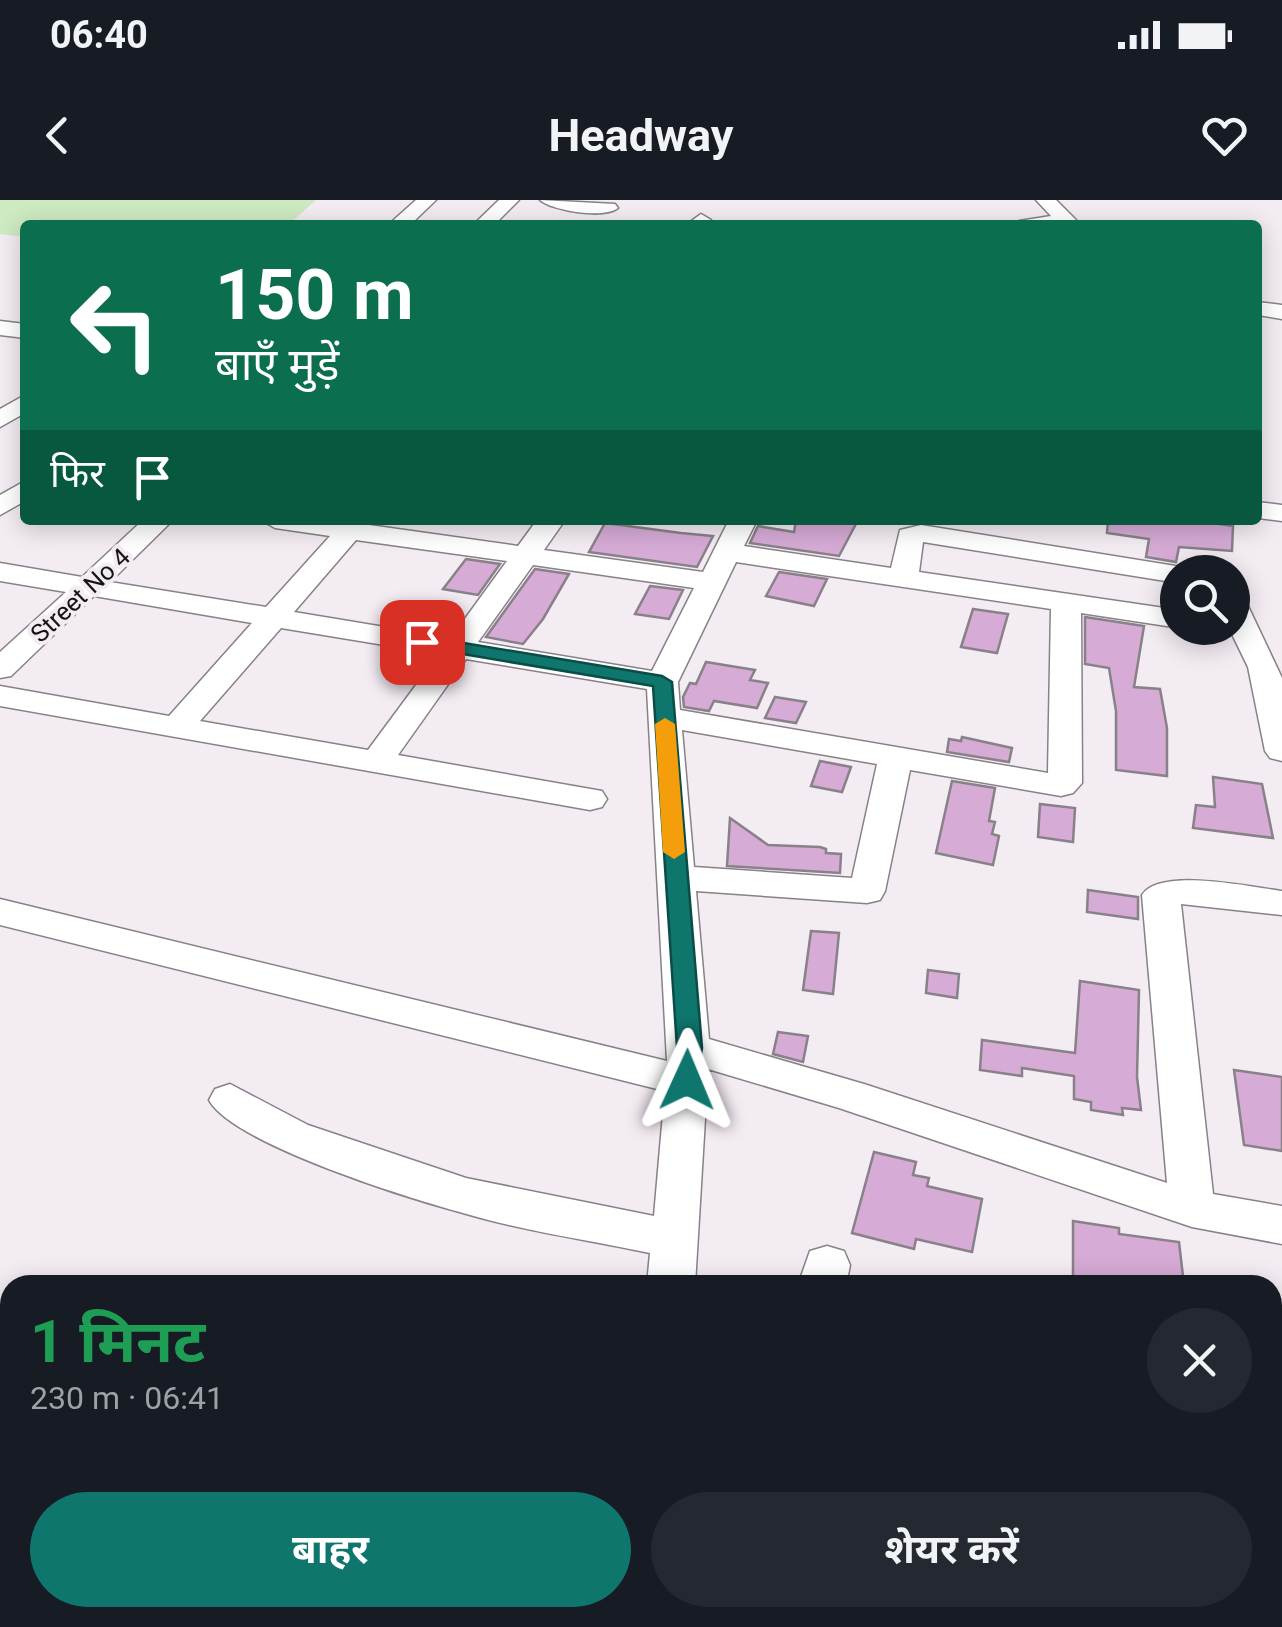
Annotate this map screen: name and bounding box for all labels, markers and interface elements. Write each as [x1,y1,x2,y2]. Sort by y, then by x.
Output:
text: 06:40 [50,13,148,57]
icon: back [30,108,85,163]
icon: heart [1197,108,1252,163]
text: Headway [549,109,733,162]
text: 150 m [215,254,414,336]
icon: left [50,260,180,390]
text: बाएँ मुड़ें [215,338,339,391]
icon: arrive [125,450,180,505]
text: फिर [50,452,105,496]
street label: Street No 4 [25,542,136,648]
map controls [1160,555,1250,645]
button: search [1160,555,1250,645]
pin [380,600,465,685]
icon: arrive [395,615,450,670]
position arrow [635,1028,739,1132]
text: 1 मिनट [30,1306,205,1377]
button: close [1147,1308,1252,1413]
text: 230 m · 06:41 [30,1379,224,1417]
button: बाहर [30,1492,631,1607]
button: शेयर करें [651,1492,1252,1607]

